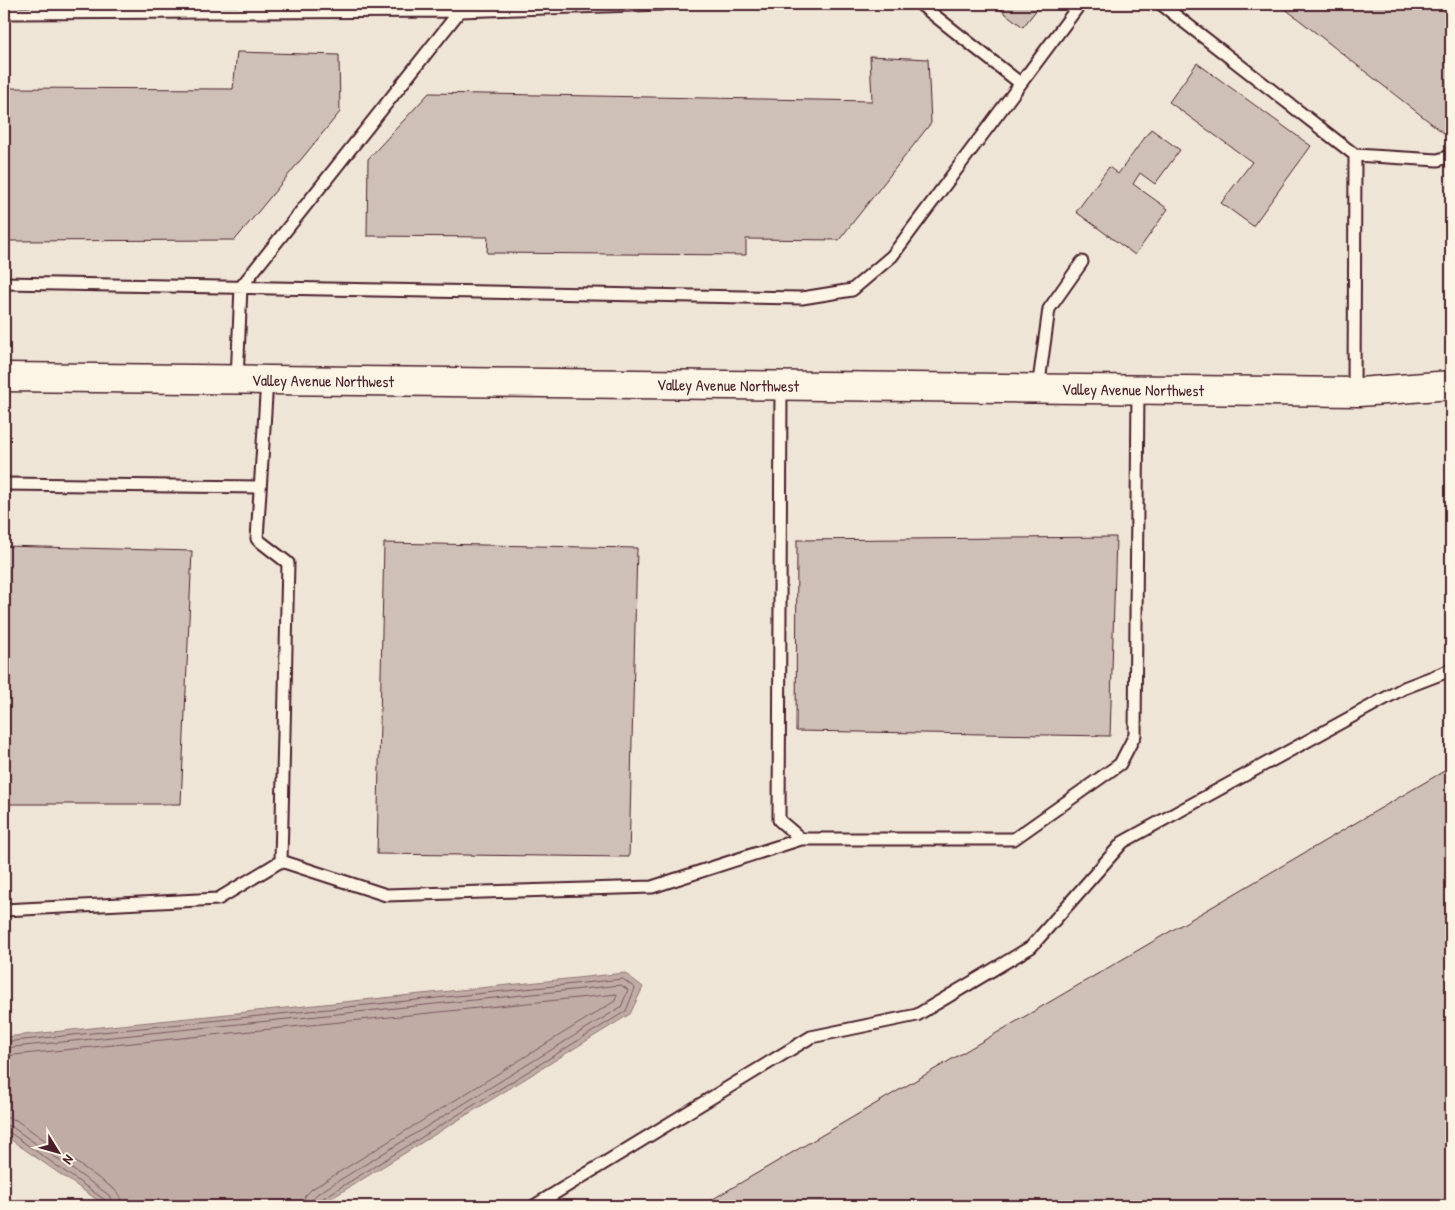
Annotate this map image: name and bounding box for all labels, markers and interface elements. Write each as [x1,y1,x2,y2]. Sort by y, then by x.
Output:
street label: Valley Avenue Northwest [252,369,395,392]
street label: Valley Avenue Northwest [657,373,800,397]
street label: Valley Avenue Northwest [1062,378,1205,401]
north arrow [32,1128,82,1178]
text: N [59,1151,79,1169]

